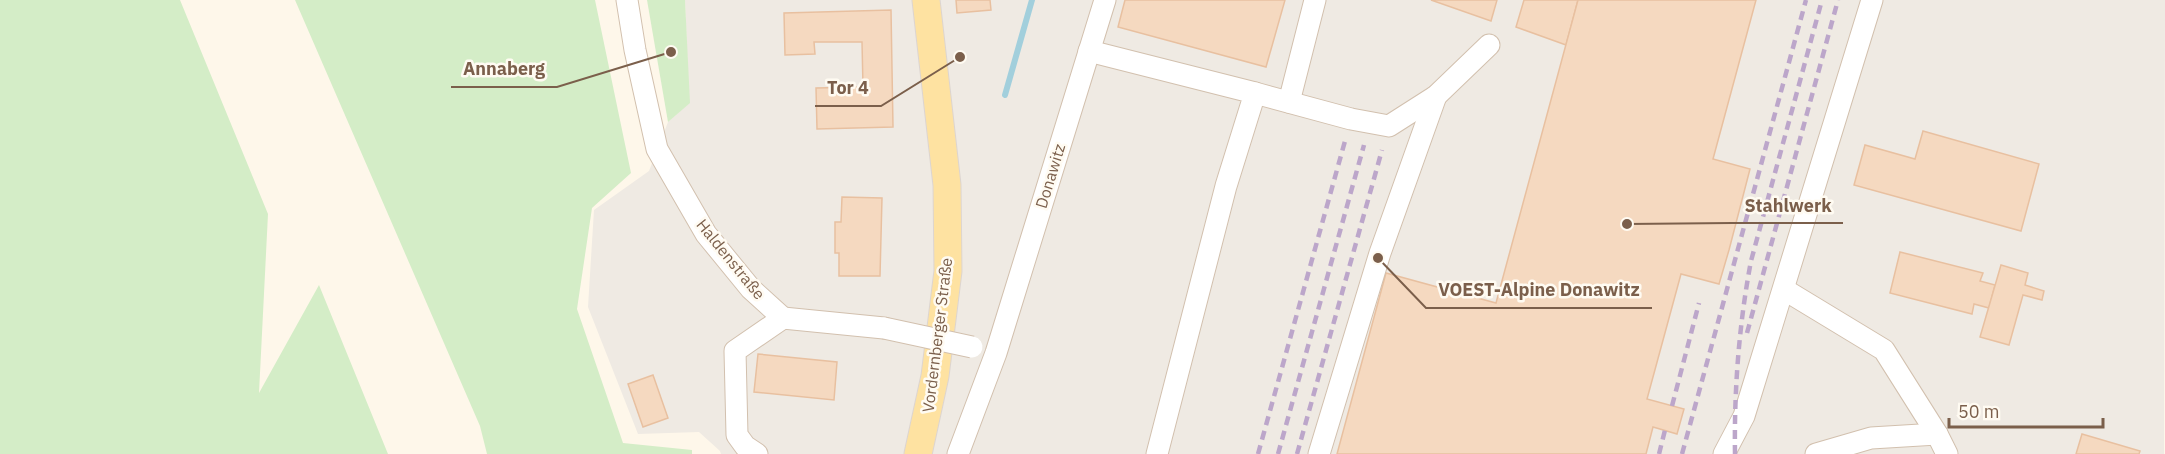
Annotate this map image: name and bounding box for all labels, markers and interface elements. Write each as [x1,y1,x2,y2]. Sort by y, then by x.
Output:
callout: Annaberg [451,51,557,87]
text: Annaberg [463,57,545,80]
callout: Tor 4 [815,70,881,106]
text: Tor 4 [827,76,869,99]
street label: Donawitz [1031,141,1069,211]
callout: Stahlwerk [1732,187,1843,223]
text: Stahlwerk [1744,194,1832,217]
street label: Haldenstraße [692,215,770,304]
street label: Vordernberger Straße [918,256,956,413]
callout: VOEST-Alpine Donawitz [1426,272,1652,308]
text: VOEST-Alpine Donawitz [1438,278,1640,301]
scale bar [1949,391,2104,429]
text: 50 m [1958,400,2000,423]

